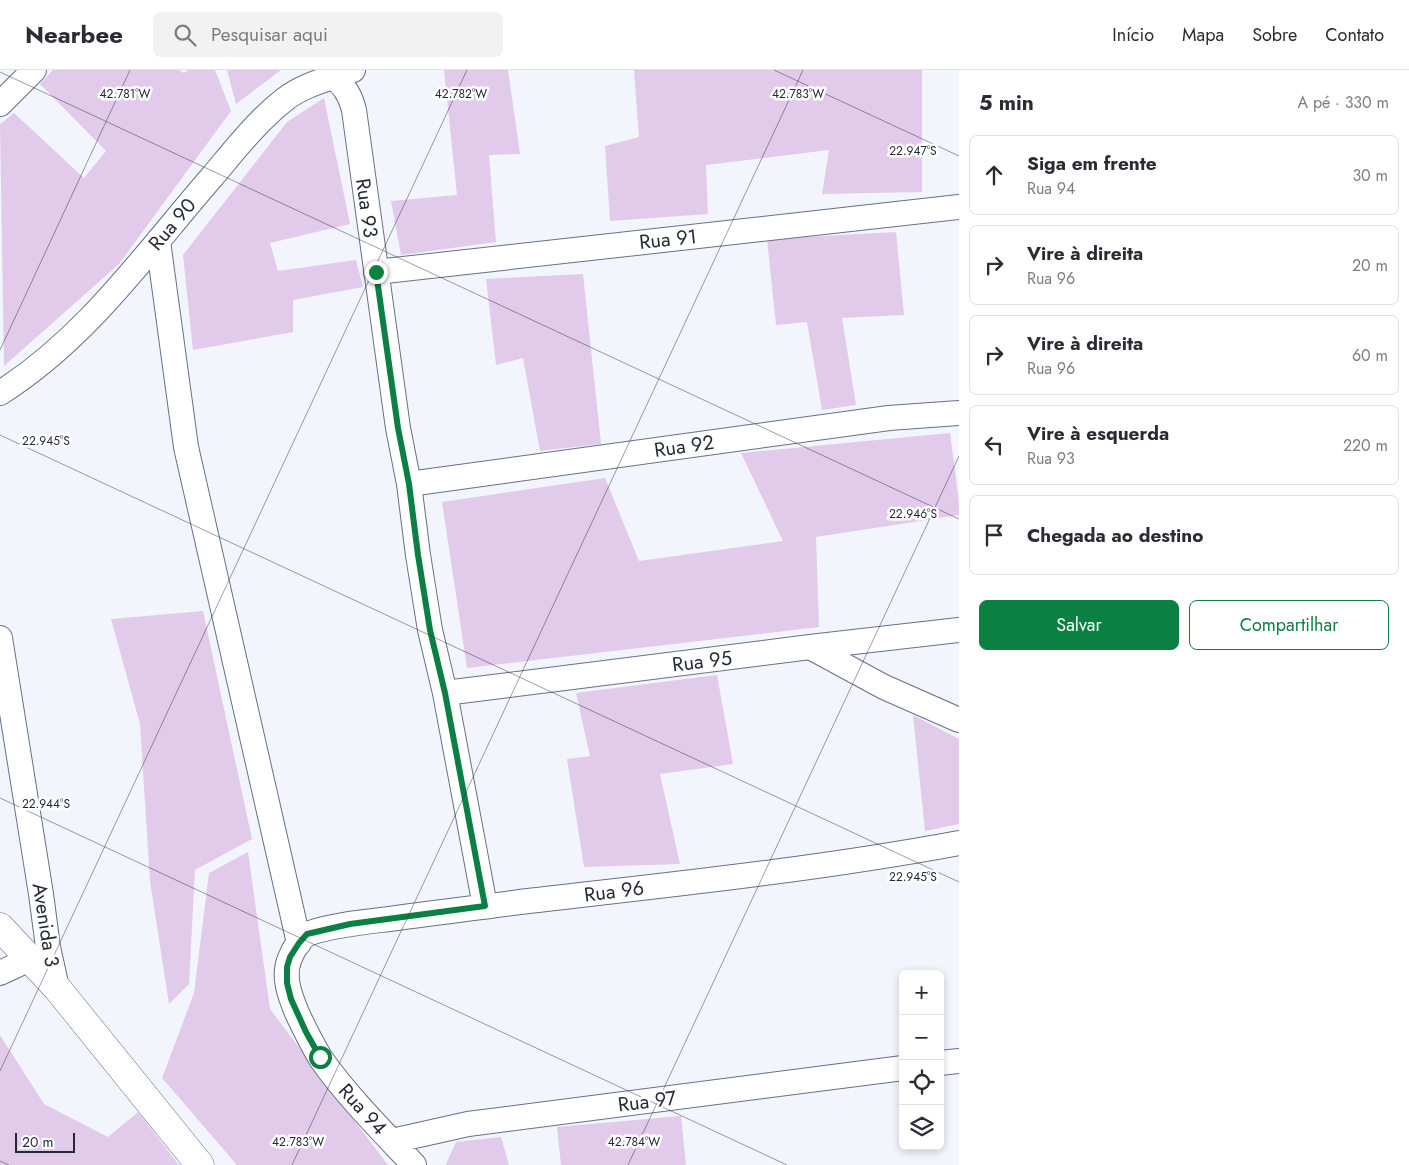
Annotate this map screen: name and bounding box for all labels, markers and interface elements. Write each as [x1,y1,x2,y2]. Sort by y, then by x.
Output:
search box [153,12,503,57]
text: Nearbee [25,17,123,52]
icon: search [171,21,199,49]
text: Pesquisar aqui [211,21,328,48]
text: Início [1112,22,1154,48]
text: Mapa [1182,22,1224,48]
text: Sobre [1252,22,1297,48]
text: Contato [1325,22,1384,48]
text: 42.781°W [100,85,151,103]
text: 42.782°W [435,85,487,103]
text: 42.783°W [772,85,824,103]
text: 5 min [979,88,1034,118]
text: A pé · 330 m [1298,91,1389,114]
text: 22.947°S [889,142,937,160]
text: Siga em frente [1027,150,1157,177]
icon: ahead [980,161,1008,189]
text: 30 m [1352,164,1388,187]
street label: Rua 93 [348,176,385,240]
text: Rua 94 [1027,177,1075,200]
street label: Rua 90 [142,192,203,257]
street label: Rua 91 [638,222,698,257]
text: Vire à direita [1027,240,1143,267]
icon: right [980,251,1008,279]
text: 20 m [1352,254,1388,277]
route end [365,261,388,284]
text: Rua 96 [1027,267,1075,290]
text: Vire à direita [1027,330,1143,357]
icon: right [980,341,1008,369]
text: 60 m [1352,344,1388,367]
text: Rua 96 [1027,357,1075,380]
text: Vire à esquerda [1027,420,1169,447]
street label: Rua 92 [652,428,716,465]
icon: left [980,431,1008,459]
text: 22.945°S [22,432,70,450]
text: 220 m [1343,434,1388,457]
text: Rua 93 [1027,447,1075,470]
text: 22.946°S [889,505,937,523]
icon: arrive [980,521,1008,549]
text: Chegada ao destino [1027,522,1203,549]
button: Salvar [979,600,1179,650]
button: Compartilhar [1189,600,1389,650]
street label: Rua 95 [670,643,734,680]
text: 22.944°S [22,795,70,813]
text: 22.945°S [889,868,937,886]
street label: Rua 96 [582,873,646,910]
street label: Avenida 3 [25,881,66,969]
map controls [899,970,944,1150]
button: + [899,970,944,1015]
button: − [899,1015,944,1060]
route start [309,1046,332,1069]
button: locate [899,1060,944,1105]
street label: Rua 94 [332,1077,394,1142]
street label: Rua 97 [616,1083,678,1119]
button: layers [899,1105,944,1150]
scale bar [15,1130,75,1153]
text: 20 m [22,1132,54,1152]
text: 42.783°W [272,1133,324,1151]
text: 42.784°W [608,1133,660,1151]

